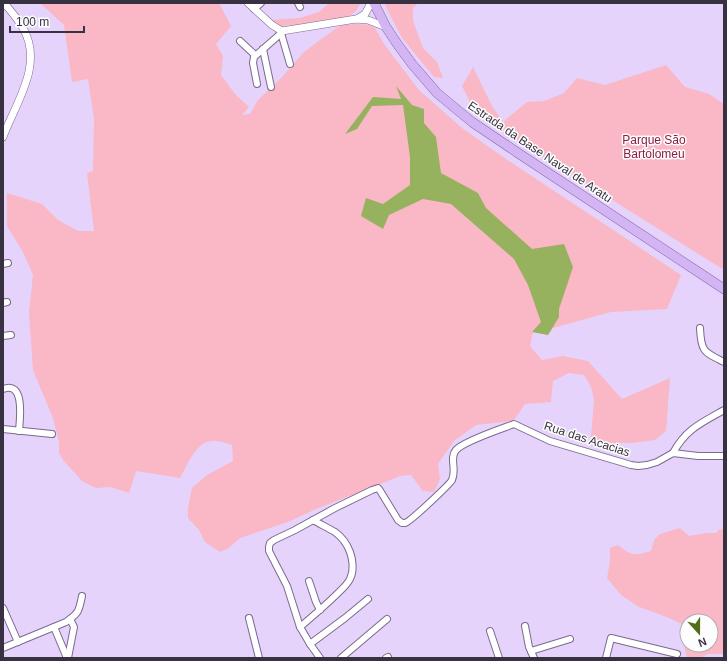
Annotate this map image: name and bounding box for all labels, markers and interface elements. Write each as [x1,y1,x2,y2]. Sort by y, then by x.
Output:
scale bar [10,8,84,34]
text: 100 m [16,15,49,29]
street label: Estrada da Base Naval de Aratu [465,98,615,206]
park label: Parque São Bartolomeu [622,133,686,161]
street label: Rua das Acacias [542,419,632,459]
north arrow [679,613,719,653]
text: N [697,635,708,649]

